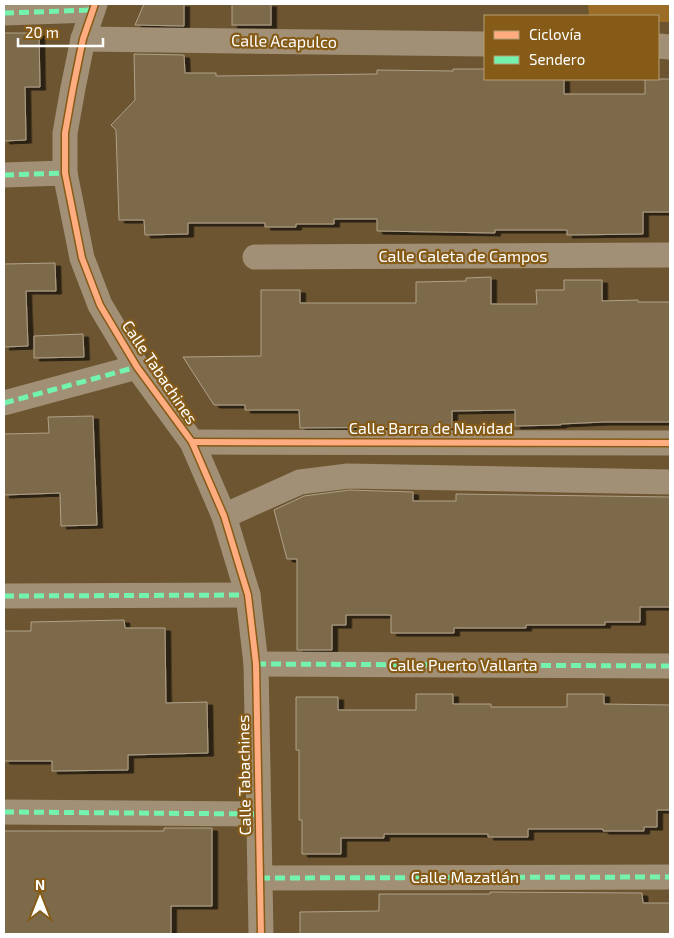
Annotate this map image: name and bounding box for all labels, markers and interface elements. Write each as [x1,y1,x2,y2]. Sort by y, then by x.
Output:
scale bar [18,15,102,47]
legend [484,15,659,80]
text: 20 m [25,23,59,41]
text: Ciclovía [529,25,581,43]
street label: Calle Acapulco [231,30,337,51]
text: Sendero [529,50,585,68]
street label: Calle Caleta de Campos [378,246,548,265]
street label: Calle Tabachines [119,316,202,427]
street label: Calle Barra de Navidad [349,418,513,437]
street label: Calle Puerto Vallarta [388,655,538,674]
street label: Calle Tabachines [233,714,254,836]
street label: Calle Mazatlán [411,867,519,886]
north arrow [15,873,65,923]
text: N [35,876,45,893]

